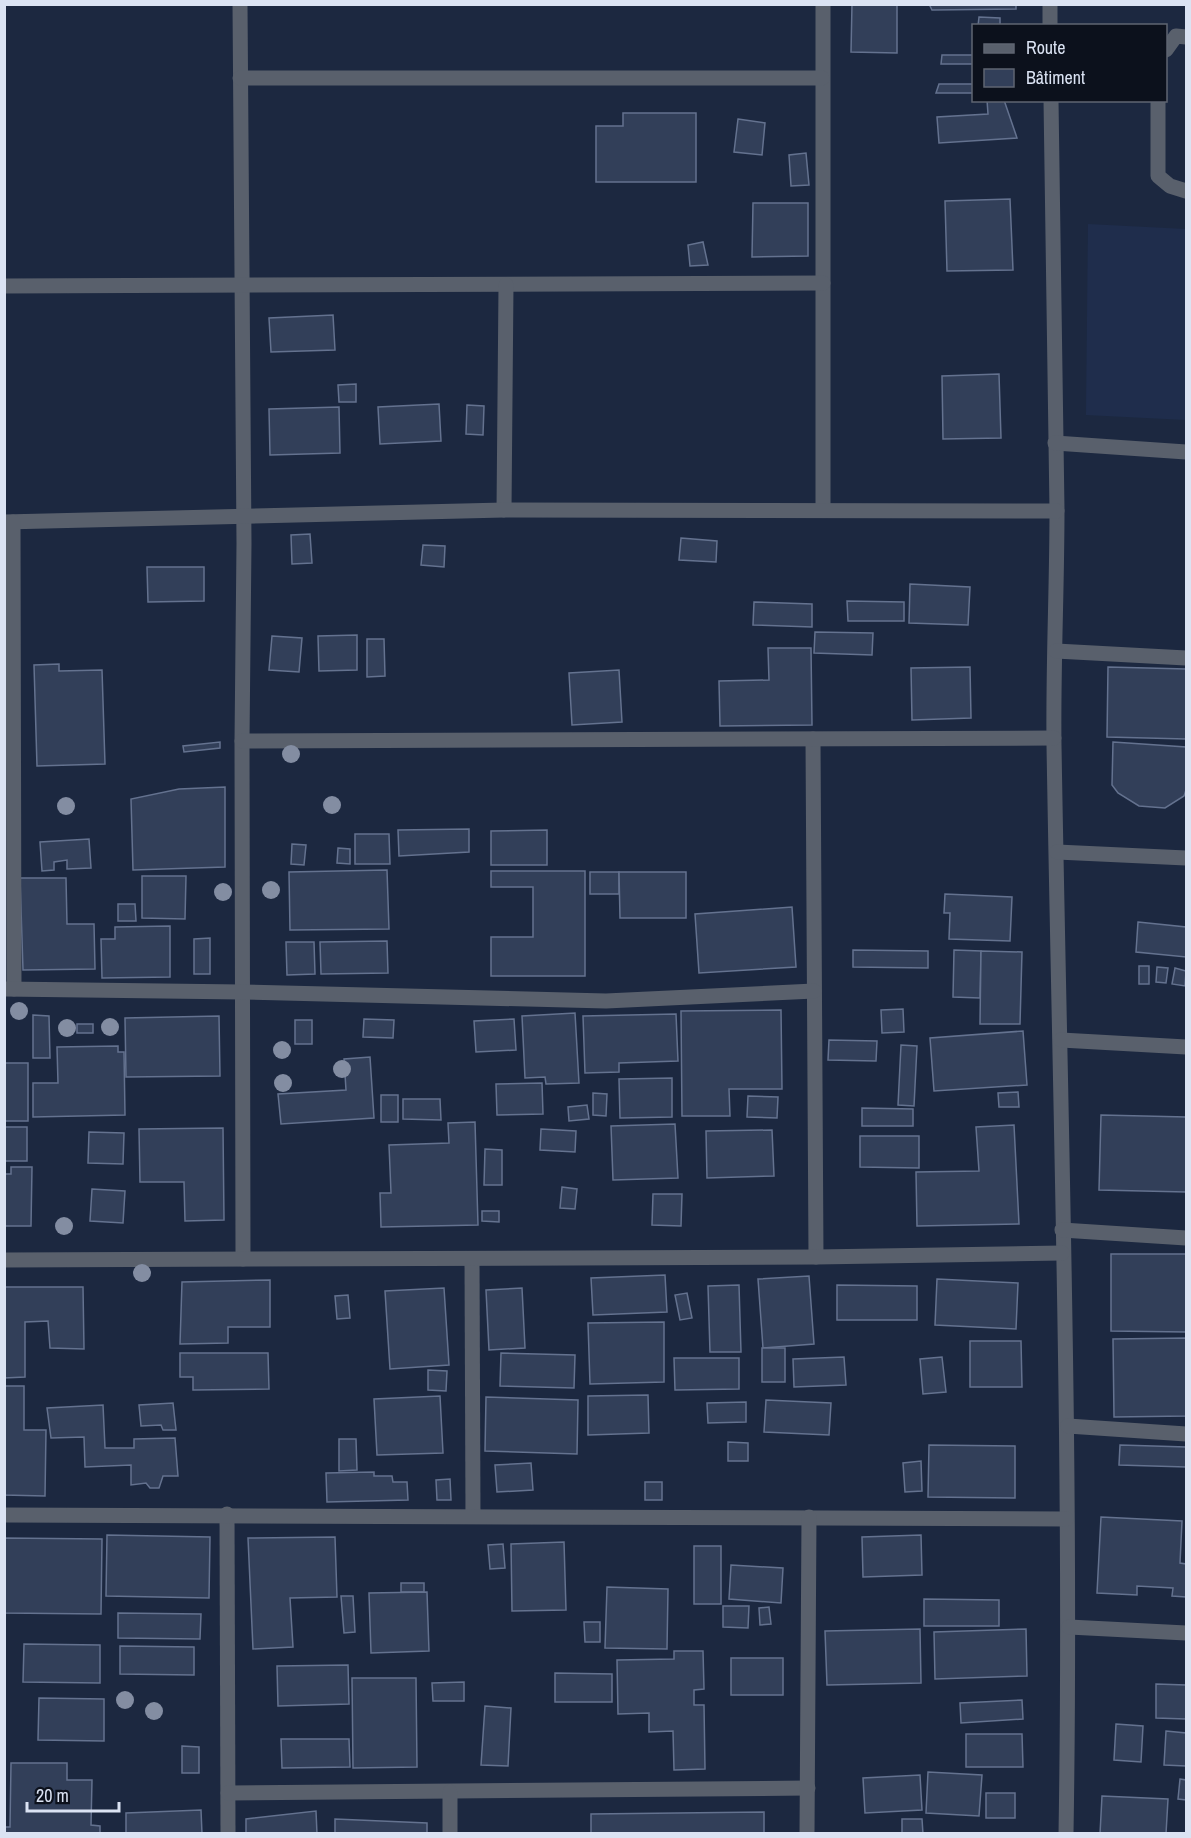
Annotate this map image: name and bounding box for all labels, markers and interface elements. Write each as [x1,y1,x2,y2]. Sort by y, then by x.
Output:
legend [972,24,1167,102]
text: Route [1026,35,1065,60]
text: Bâtiment [1026,65,1085,90]
scale bar [27,1775,118,1813]
text: 20 m [36,1783,69,1808]

